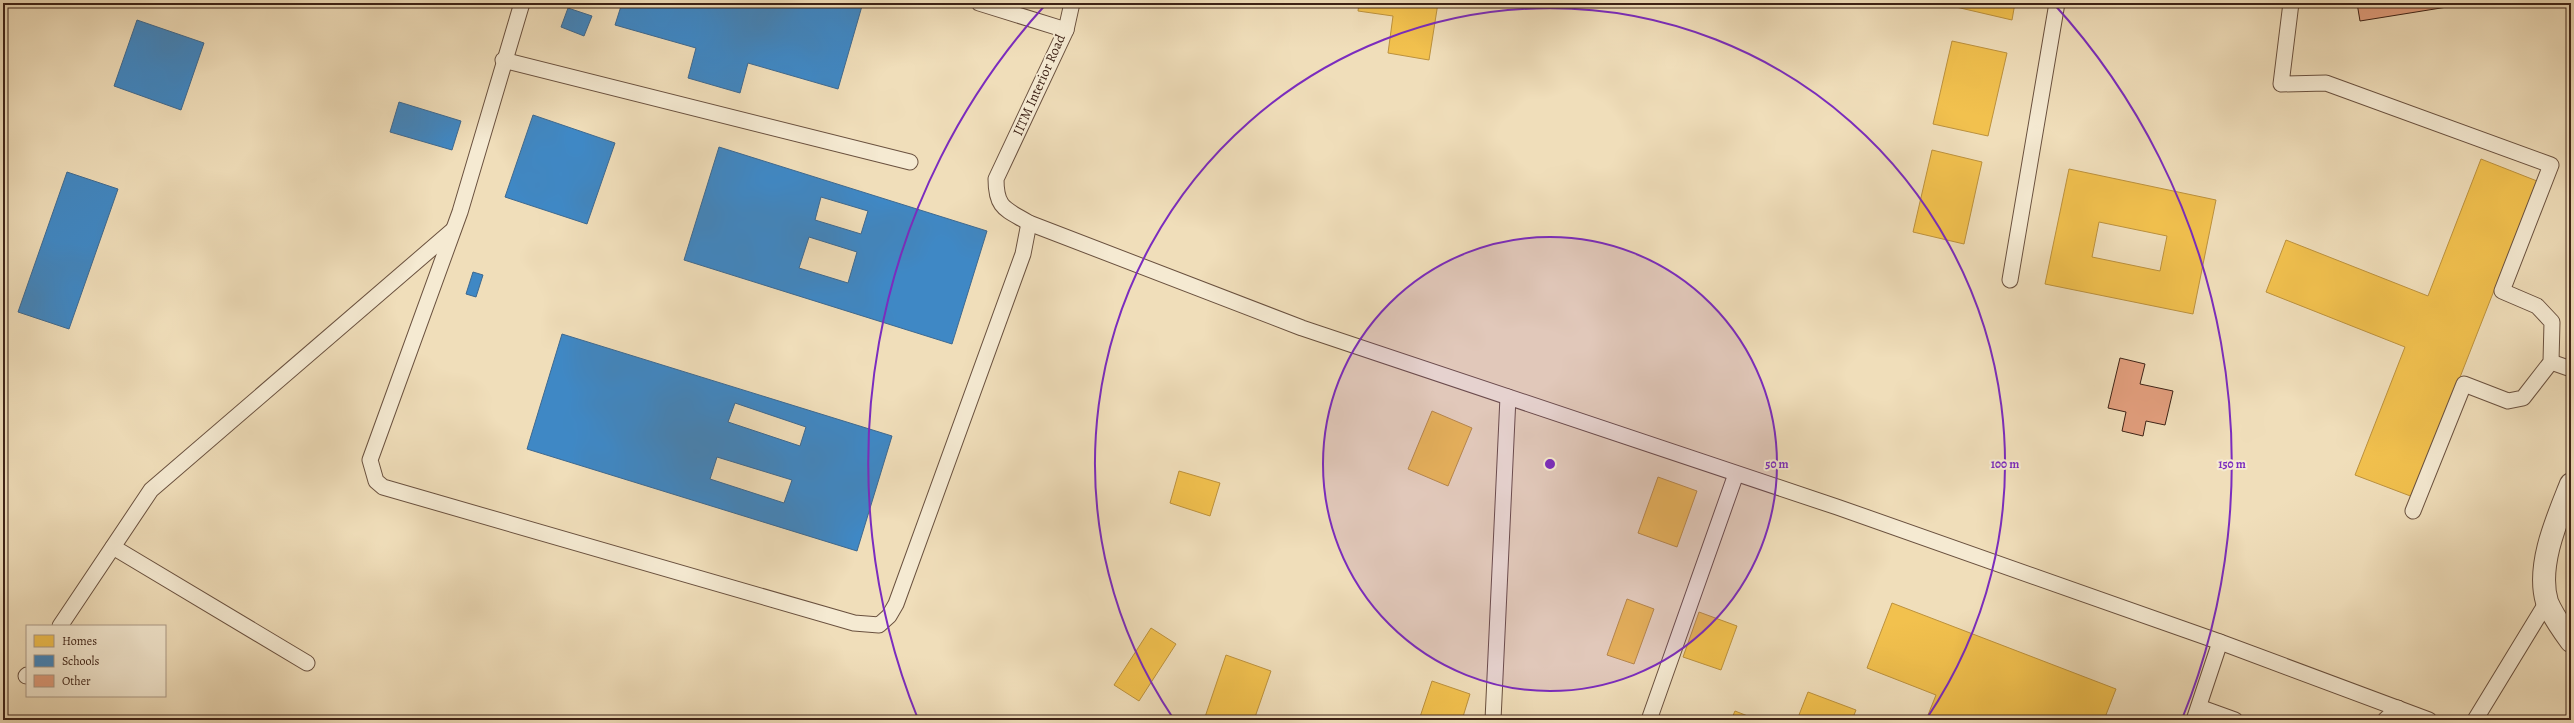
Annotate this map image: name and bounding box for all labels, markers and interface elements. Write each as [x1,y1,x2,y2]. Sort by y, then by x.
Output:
street label: IITM Interior Road [1008,31,1070,139]
text: 50 m [1765,456,1789,472]
text: 100 m [1991,456,2019,472]
text: 150 m [2218,456,2246,472]
centre of rings [1543,457,1557,471]
legend [26,625,166,697]
text: Homes [62,633,97,649]
text: Schools [62,653,99,669]
text: Other [62,673,91,689]

